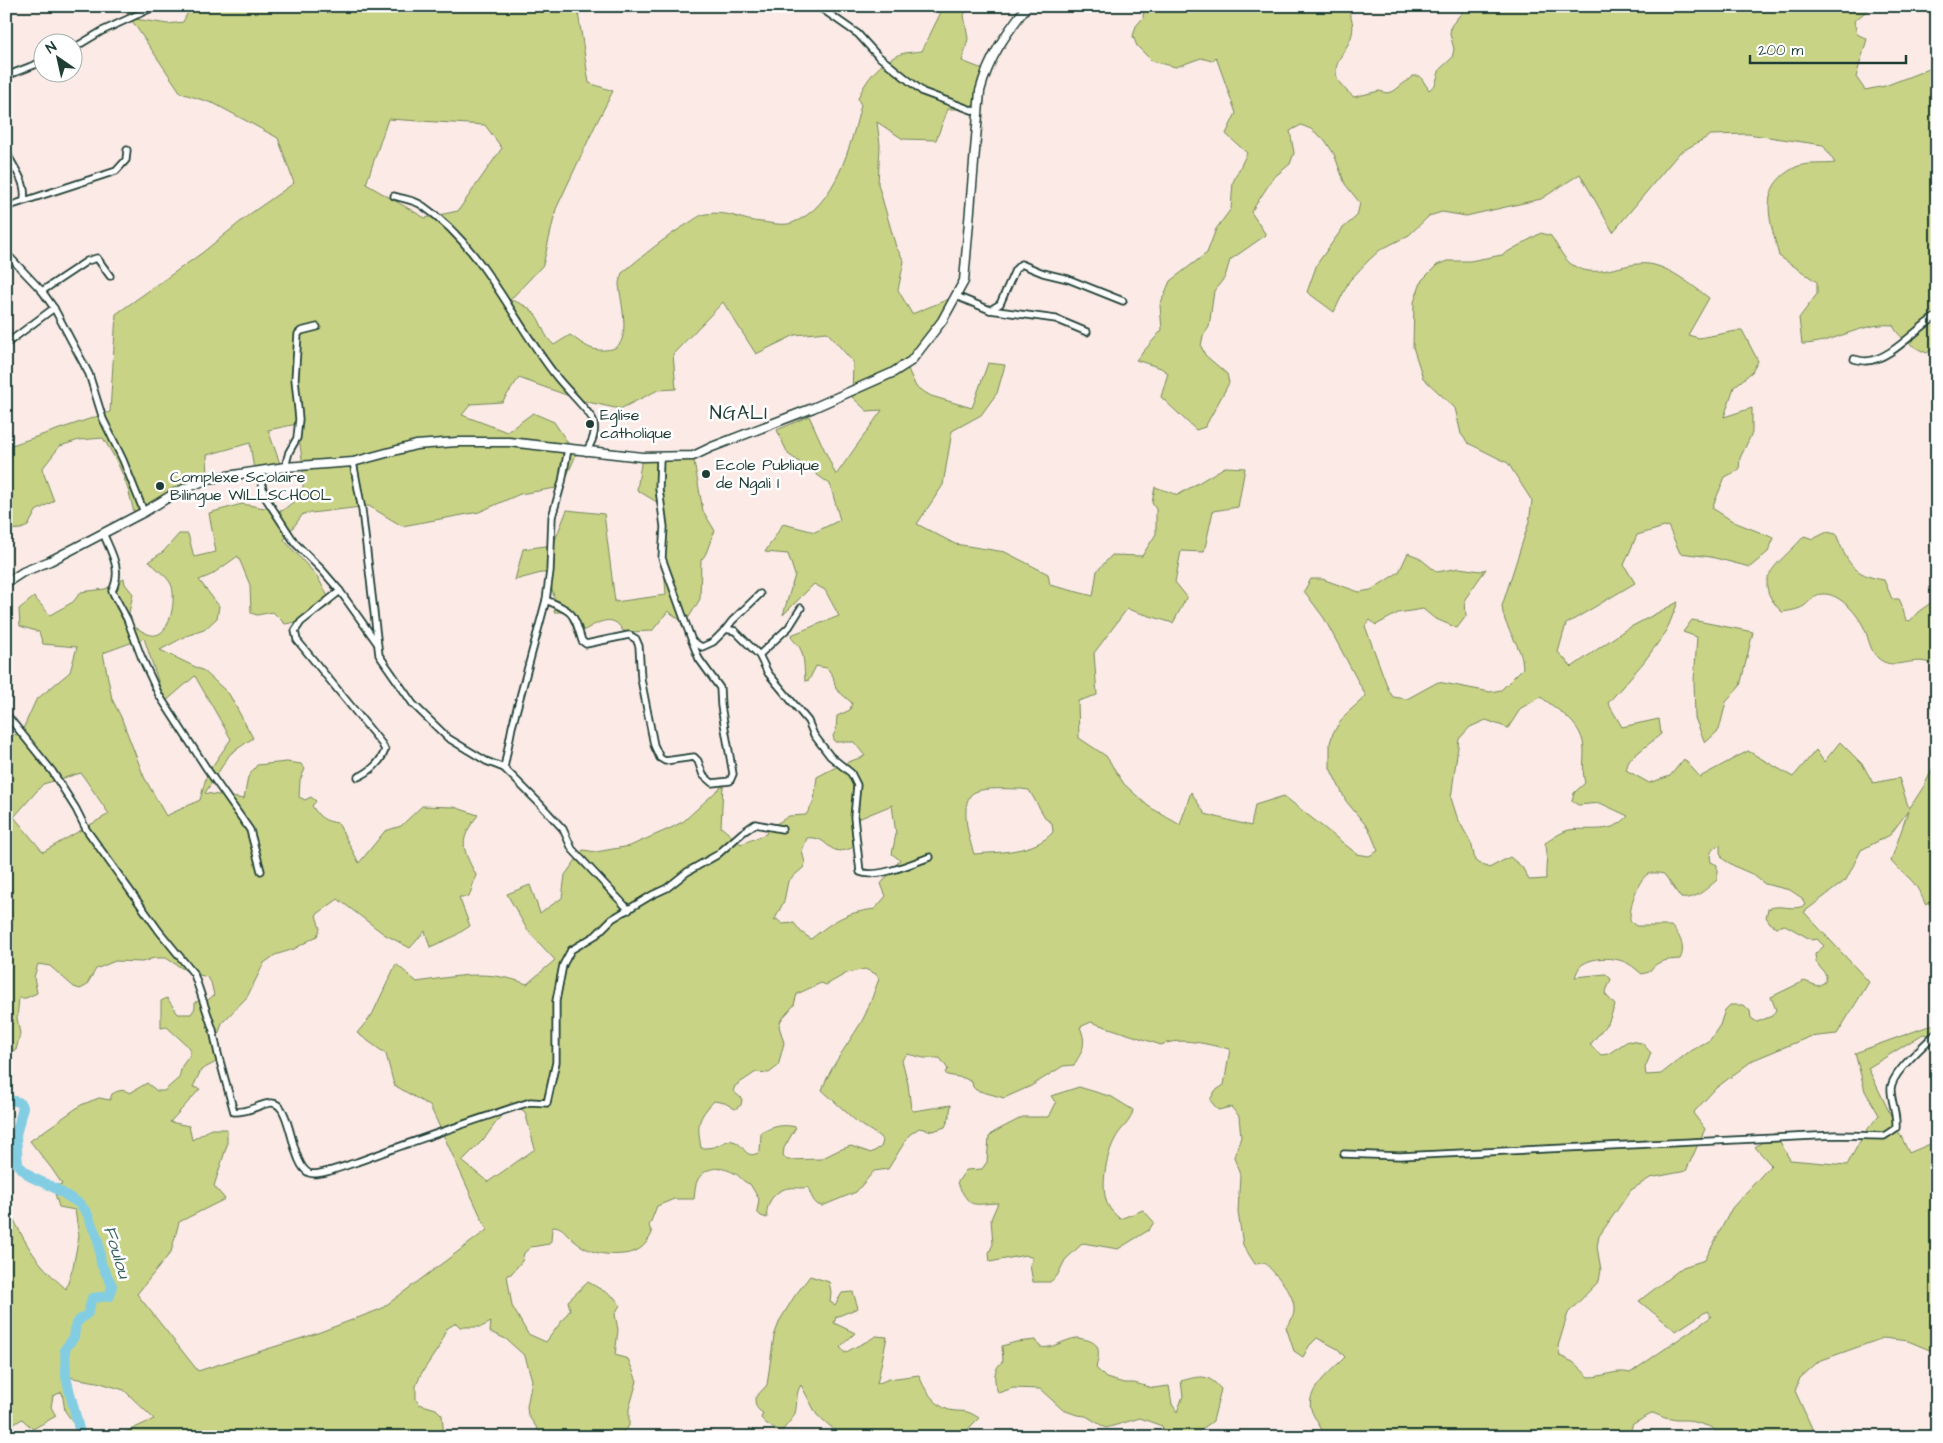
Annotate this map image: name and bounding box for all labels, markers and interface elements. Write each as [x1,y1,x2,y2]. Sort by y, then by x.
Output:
north arrow [32,32,82,82]
scale bar [1750,32,1907,64]
text: N [42,37,61,59]
text: 200 m [1758,40,1804,61]
district label: NGALI [710,400,768,427]
place label: Eglise catholique [600,404,672,444]
marker: Eglise catholique [584,418,596,430]
place label: Ecole Publique de Ngali I [716,454,820,495]
place label: Complexe Scolaire Bilingue WILLSCHOOL [170,466,332,507]
marker: Ecole Publique de Ngali I [700,468,712,480]
marker: Complexe Scolaire Bilingue WILLSCHOOL [154,480,166,492]
water label: Foulou [97,1223,137,1282]

